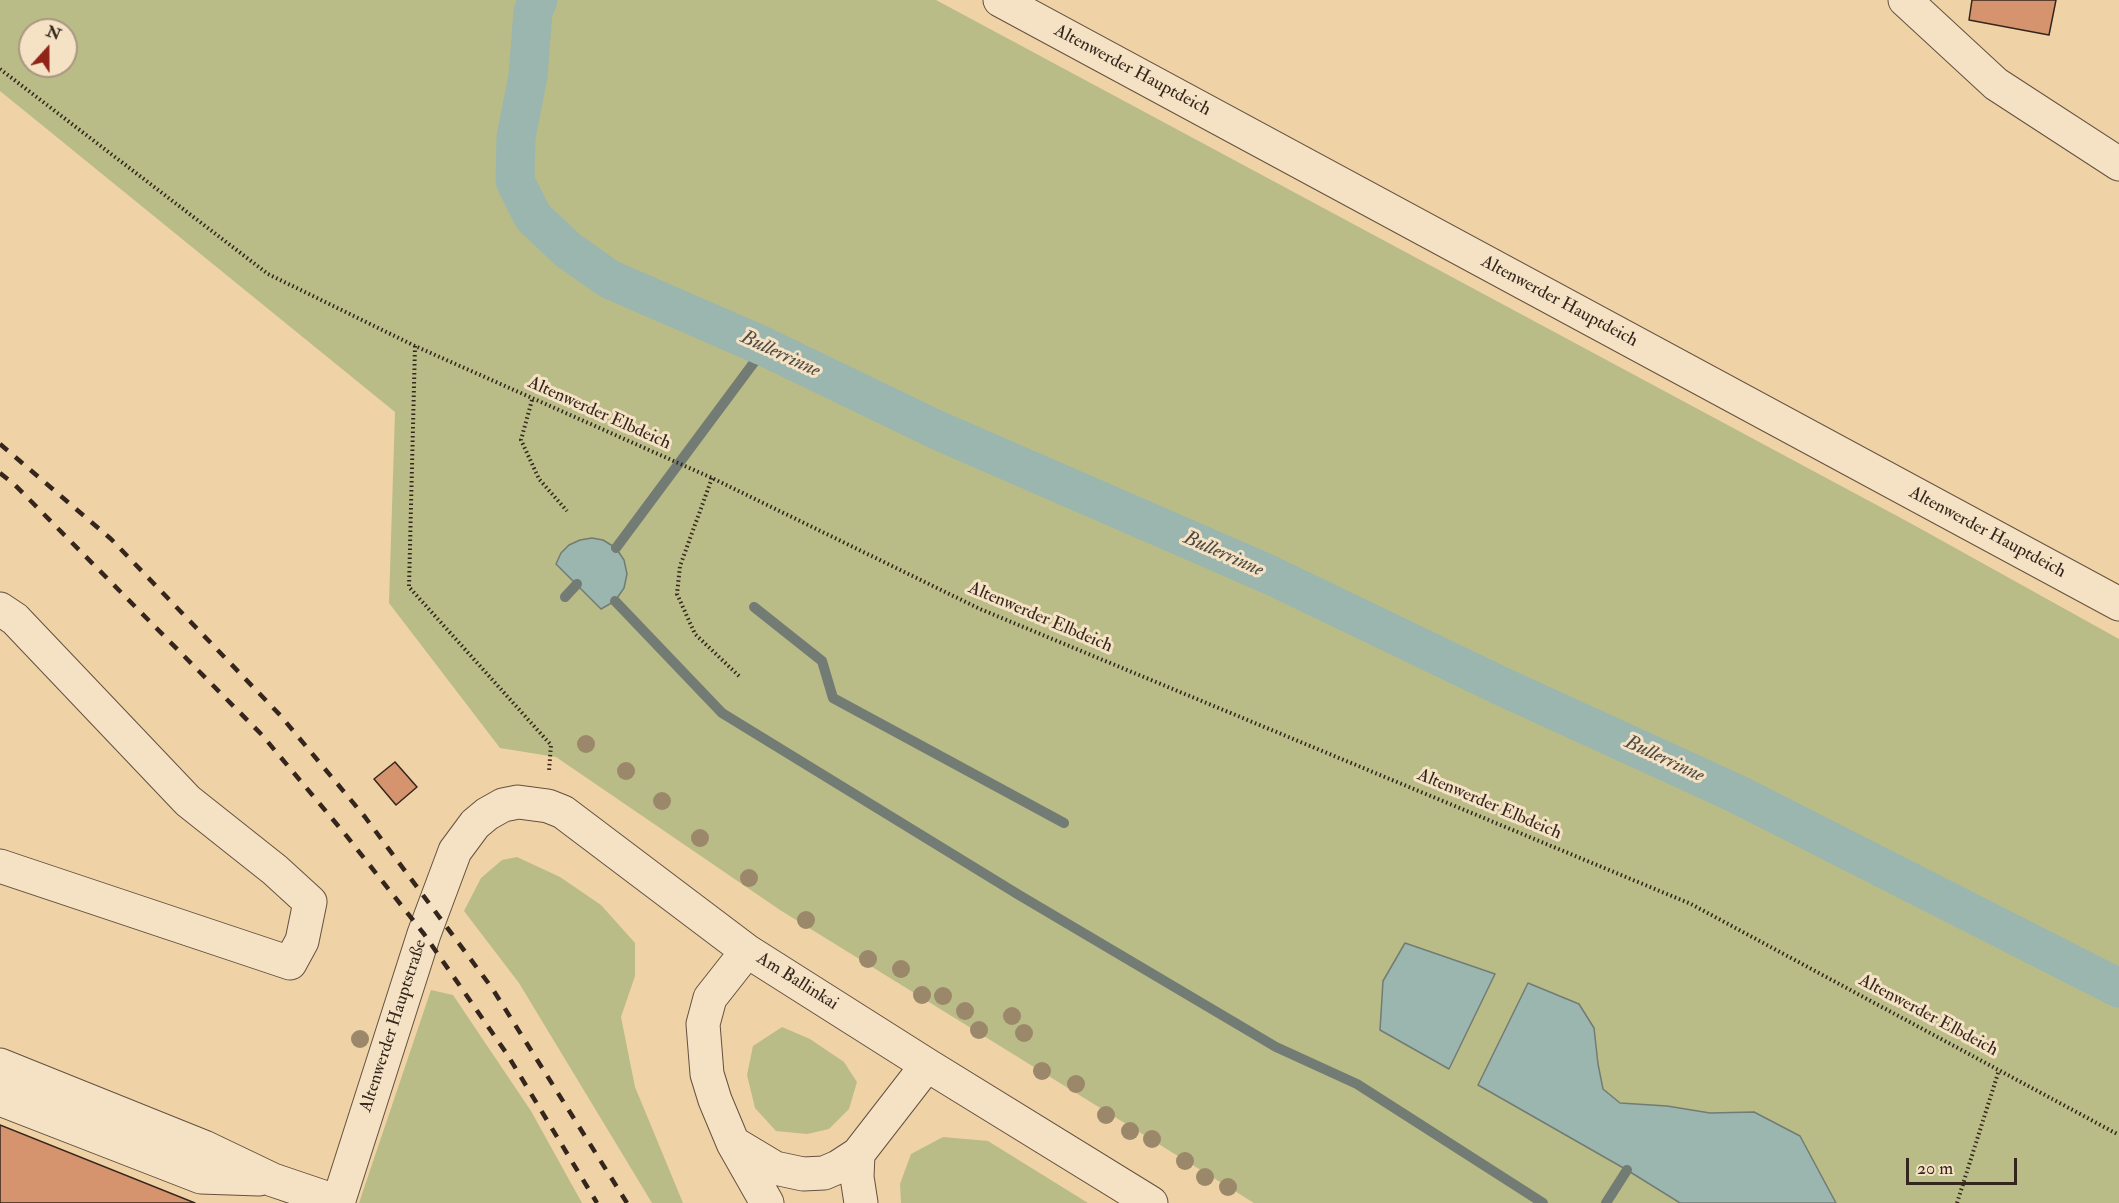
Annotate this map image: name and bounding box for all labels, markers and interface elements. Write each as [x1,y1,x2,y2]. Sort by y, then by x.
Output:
north arrow [18,18,78,78]
text: N [43,21,64,45]
street label: Altenwerder Hauptdeich [1050,21,1214,121]
street label: Altenwerder Hauptdeich [1477,252,1641,352]
water label: Bullerrinne [736,326,824,384]
street label: Altenwerder Elbdeich [524,373,674,455]
street label: Altenwerder Hauptdeich [1905,483,2069,583]
water label: Bullerrinne [1179,527,1267,583]
street label: Altenwerder Elbdeich [965,578,1115,658]
water label: Bullerrinne [1620,731,1708,789]
street label: Altenwerder Elbdeich [1414,765,1564,845]
street label: Altenwerder Hauptstraße [356,937,432,1115]
street label: Am Ballinkai [752,948,842,1016]
street label: Altenwerder Elbdeich [1855,970,2001,1062]
scale bar [1909,1146,2020,1184]
text: 20 m [1917,1157,1953,1180]

